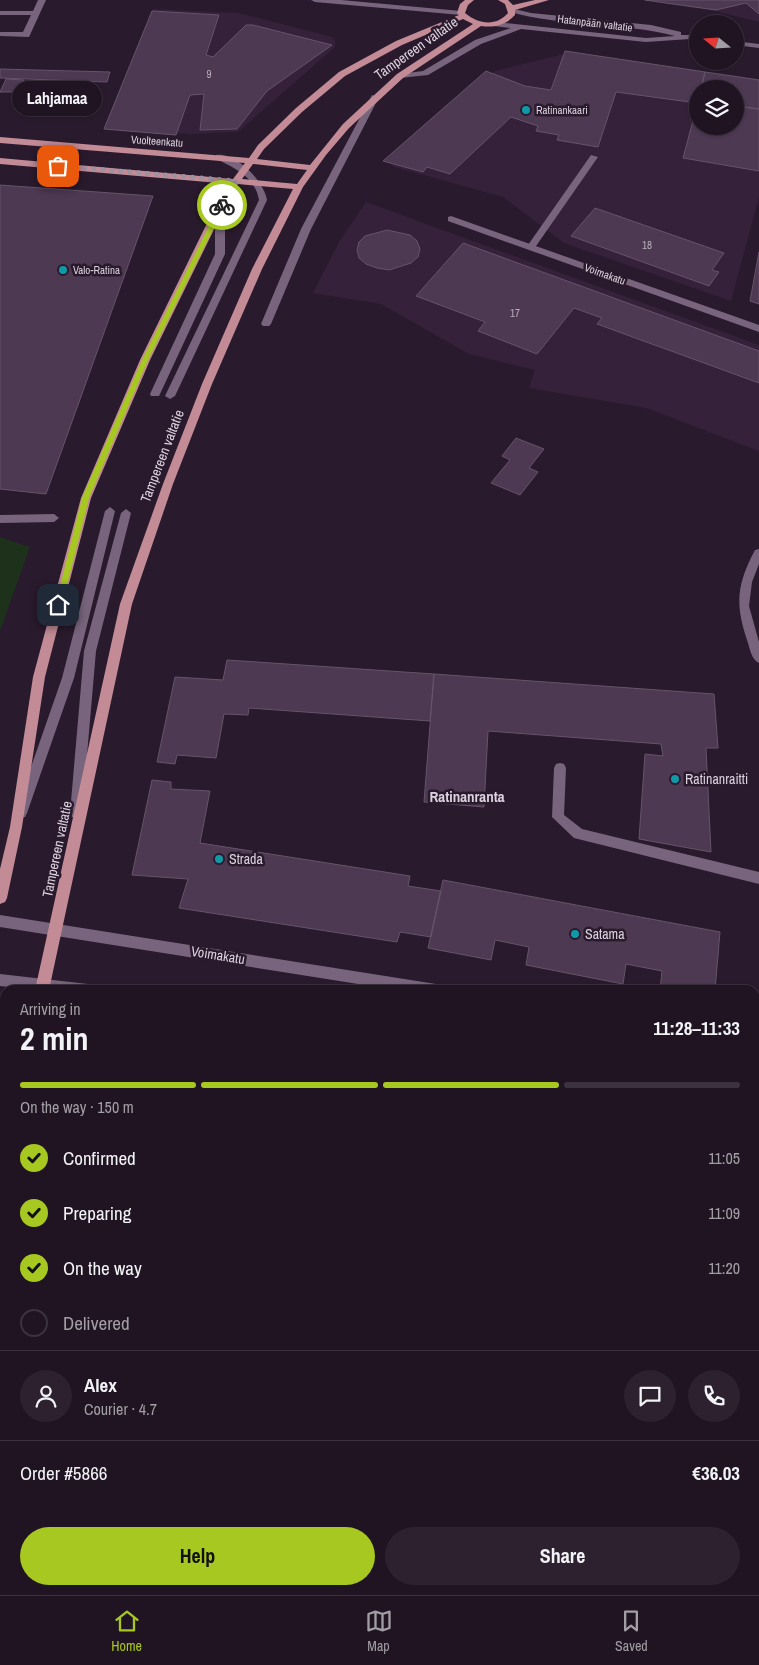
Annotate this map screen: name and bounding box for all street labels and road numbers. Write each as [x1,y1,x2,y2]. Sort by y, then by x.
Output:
street label: Hatanpään valtatie [557,11,633,35]
street label: Tampereen valtatie [371,13,461,83]
street label: Vuolteenkatu [130,132,184,150]
street label: Voimakatu [583,260,627,288]
street label: Tampereen valtatie [136,407,188,505]
street label: Tampereen valtatie [38,799,76,899]
street label: Voimakatu [190,942,246,968]

